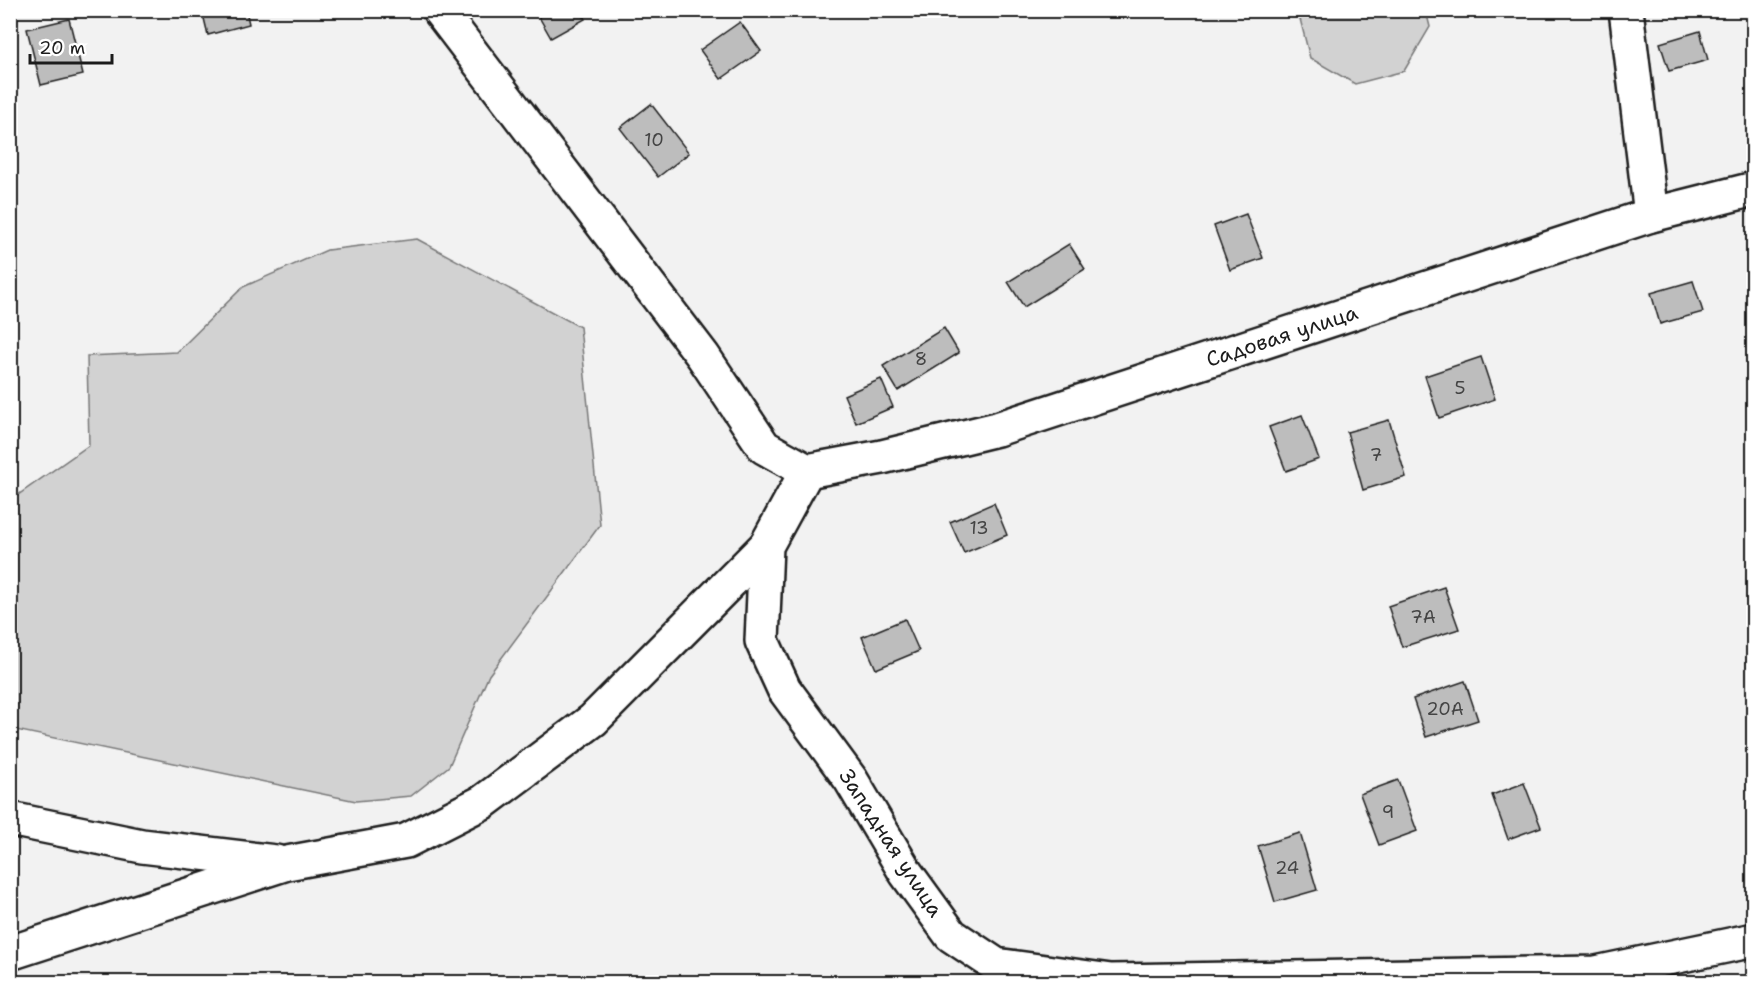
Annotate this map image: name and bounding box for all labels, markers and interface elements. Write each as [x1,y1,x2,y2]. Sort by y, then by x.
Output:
scale bar [30,27,112,65]
text: 20 m [39,36,85,60]
house number: 10 [644,128,664,152]
street label: Садовая улица [1203,298,1361,374]
house number: 8 [915,347,927,371]
house number: 5 [1454,376,1466,400]
house number: 7 [1370,443,1382,467]
house number: 13 [969,516,989,540]
house number: 7А [1410,605,1436,629]
house number: 20А [1426,697,1464,721]
street label: Западная улица [833,763,949,923]
house number: 9 [1382,800,1394,824]
house number: 24 [1275,856,1299,880]

